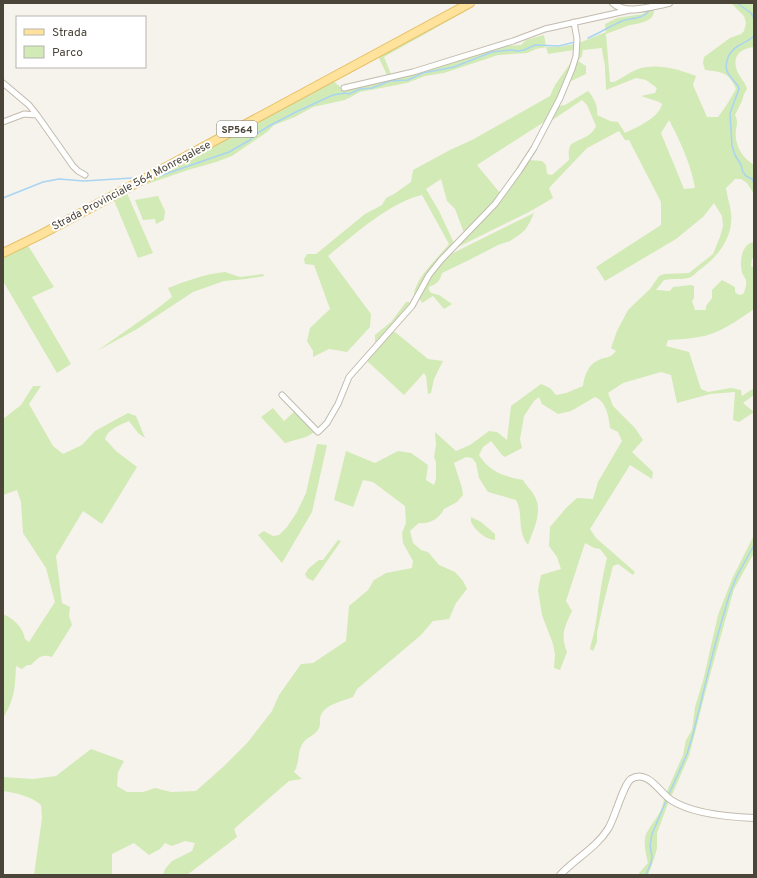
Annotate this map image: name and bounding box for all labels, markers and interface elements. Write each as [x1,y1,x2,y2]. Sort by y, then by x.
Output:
legend [16,16,146,68]
text: Strada [52,25,87,41]
text: Parco [52,45,83,61]
road number: SP564 [217,121,257,137]
street label: Strada Provinciale 564 Monregalese [50,138,213,234]

